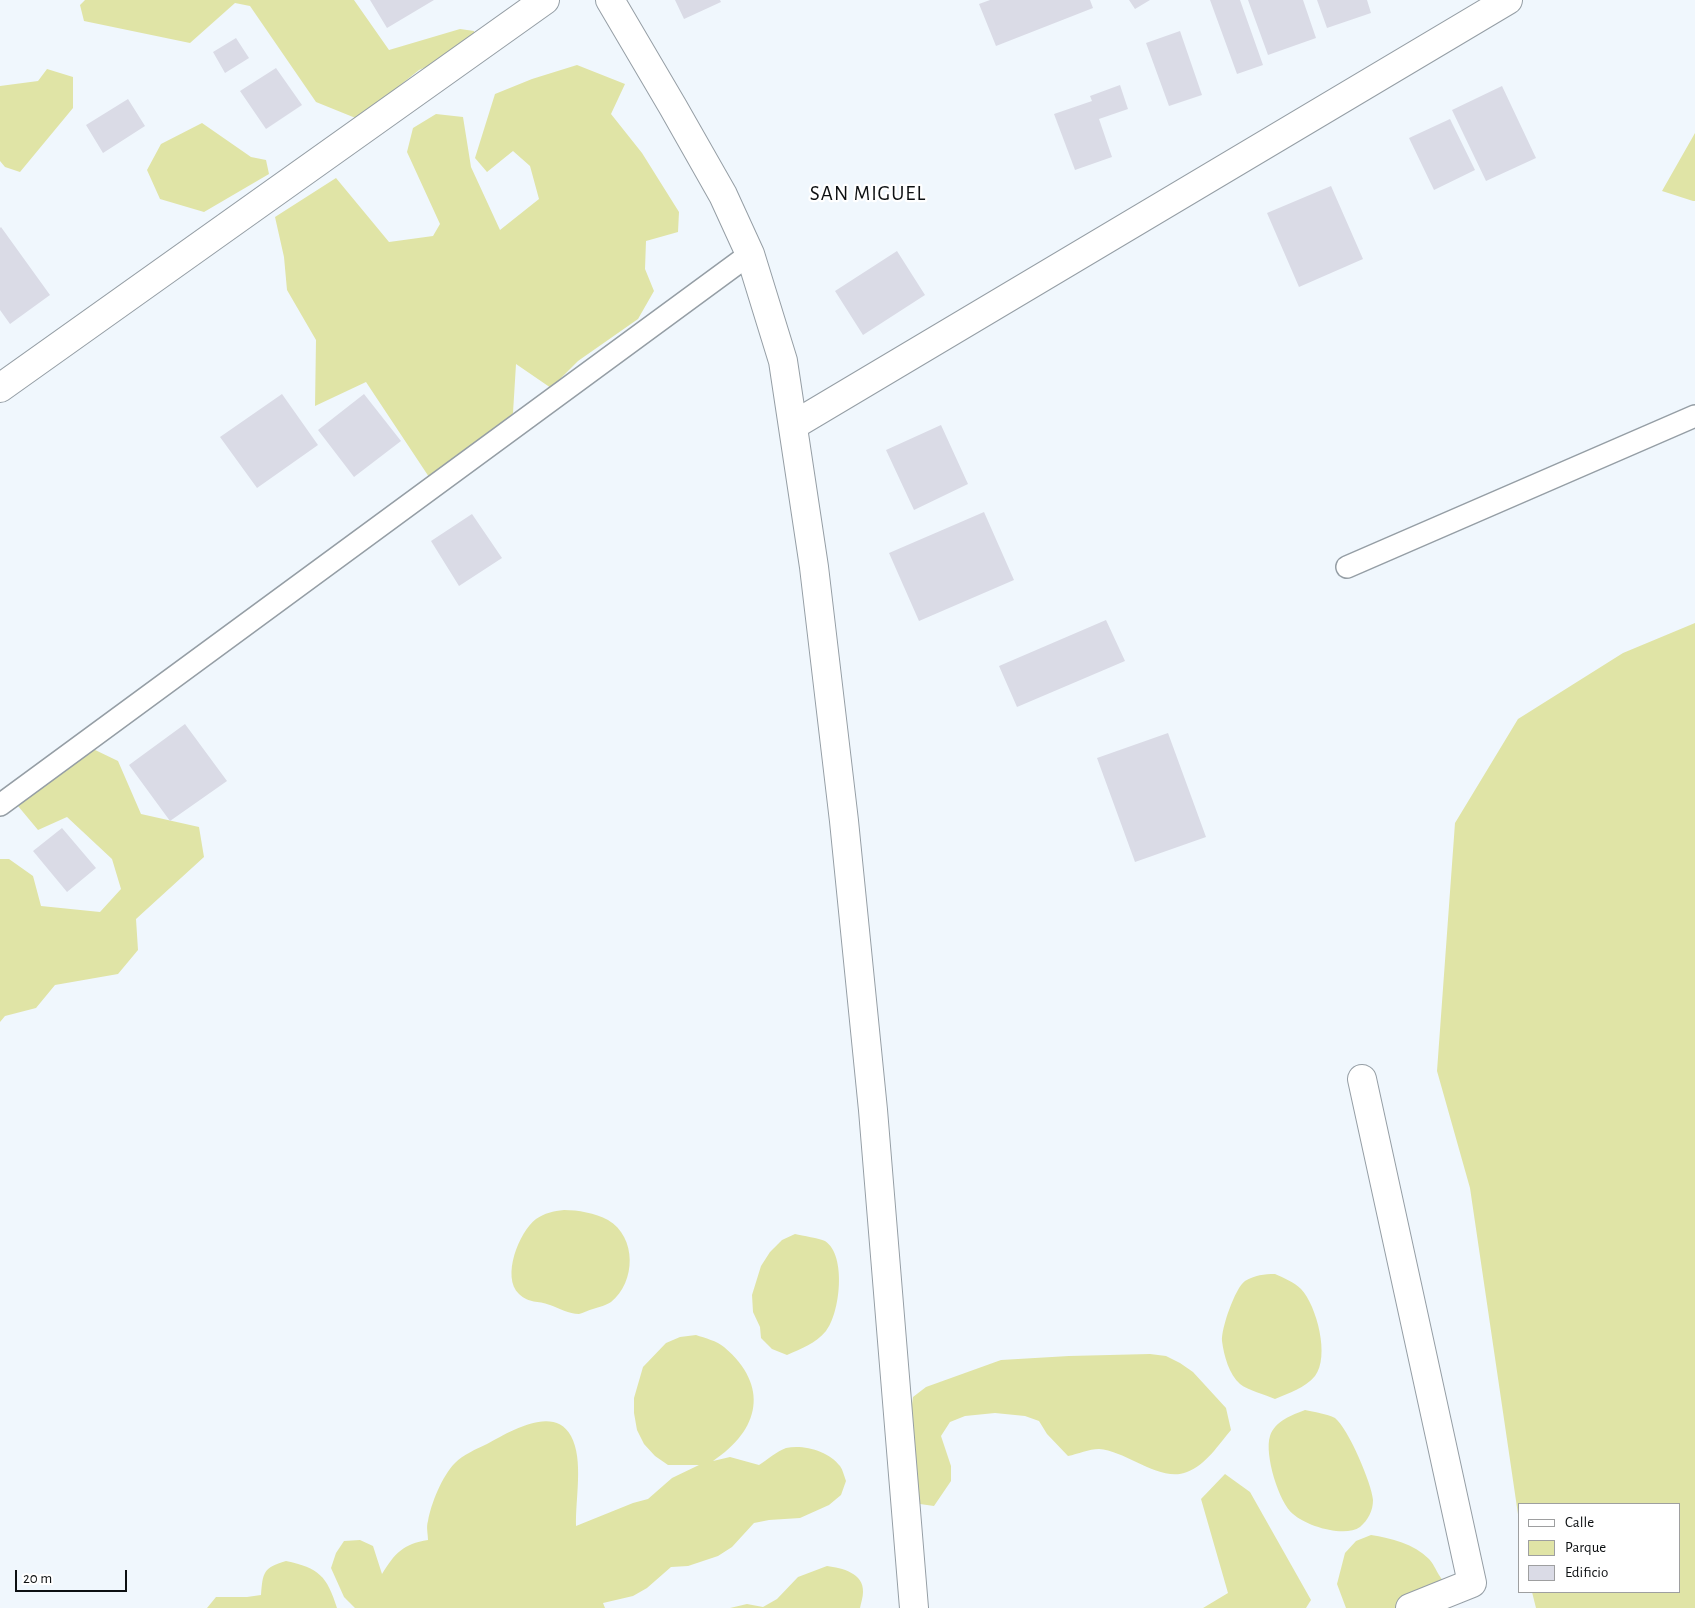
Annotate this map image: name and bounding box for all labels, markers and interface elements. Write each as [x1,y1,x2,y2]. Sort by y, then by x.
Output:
district label: SAN MIGUEL [809,181,927,207]
legend [1518,1503,1680,1593]
text: Calle [1565,1515,1594,1530]
text: Parque [1565,1540,1606,1555]
scale bar [18,1560,130,1592]
text: Edificio [1565,1565,1608,1580]
text: 20 m [23,1571,52,1586]

